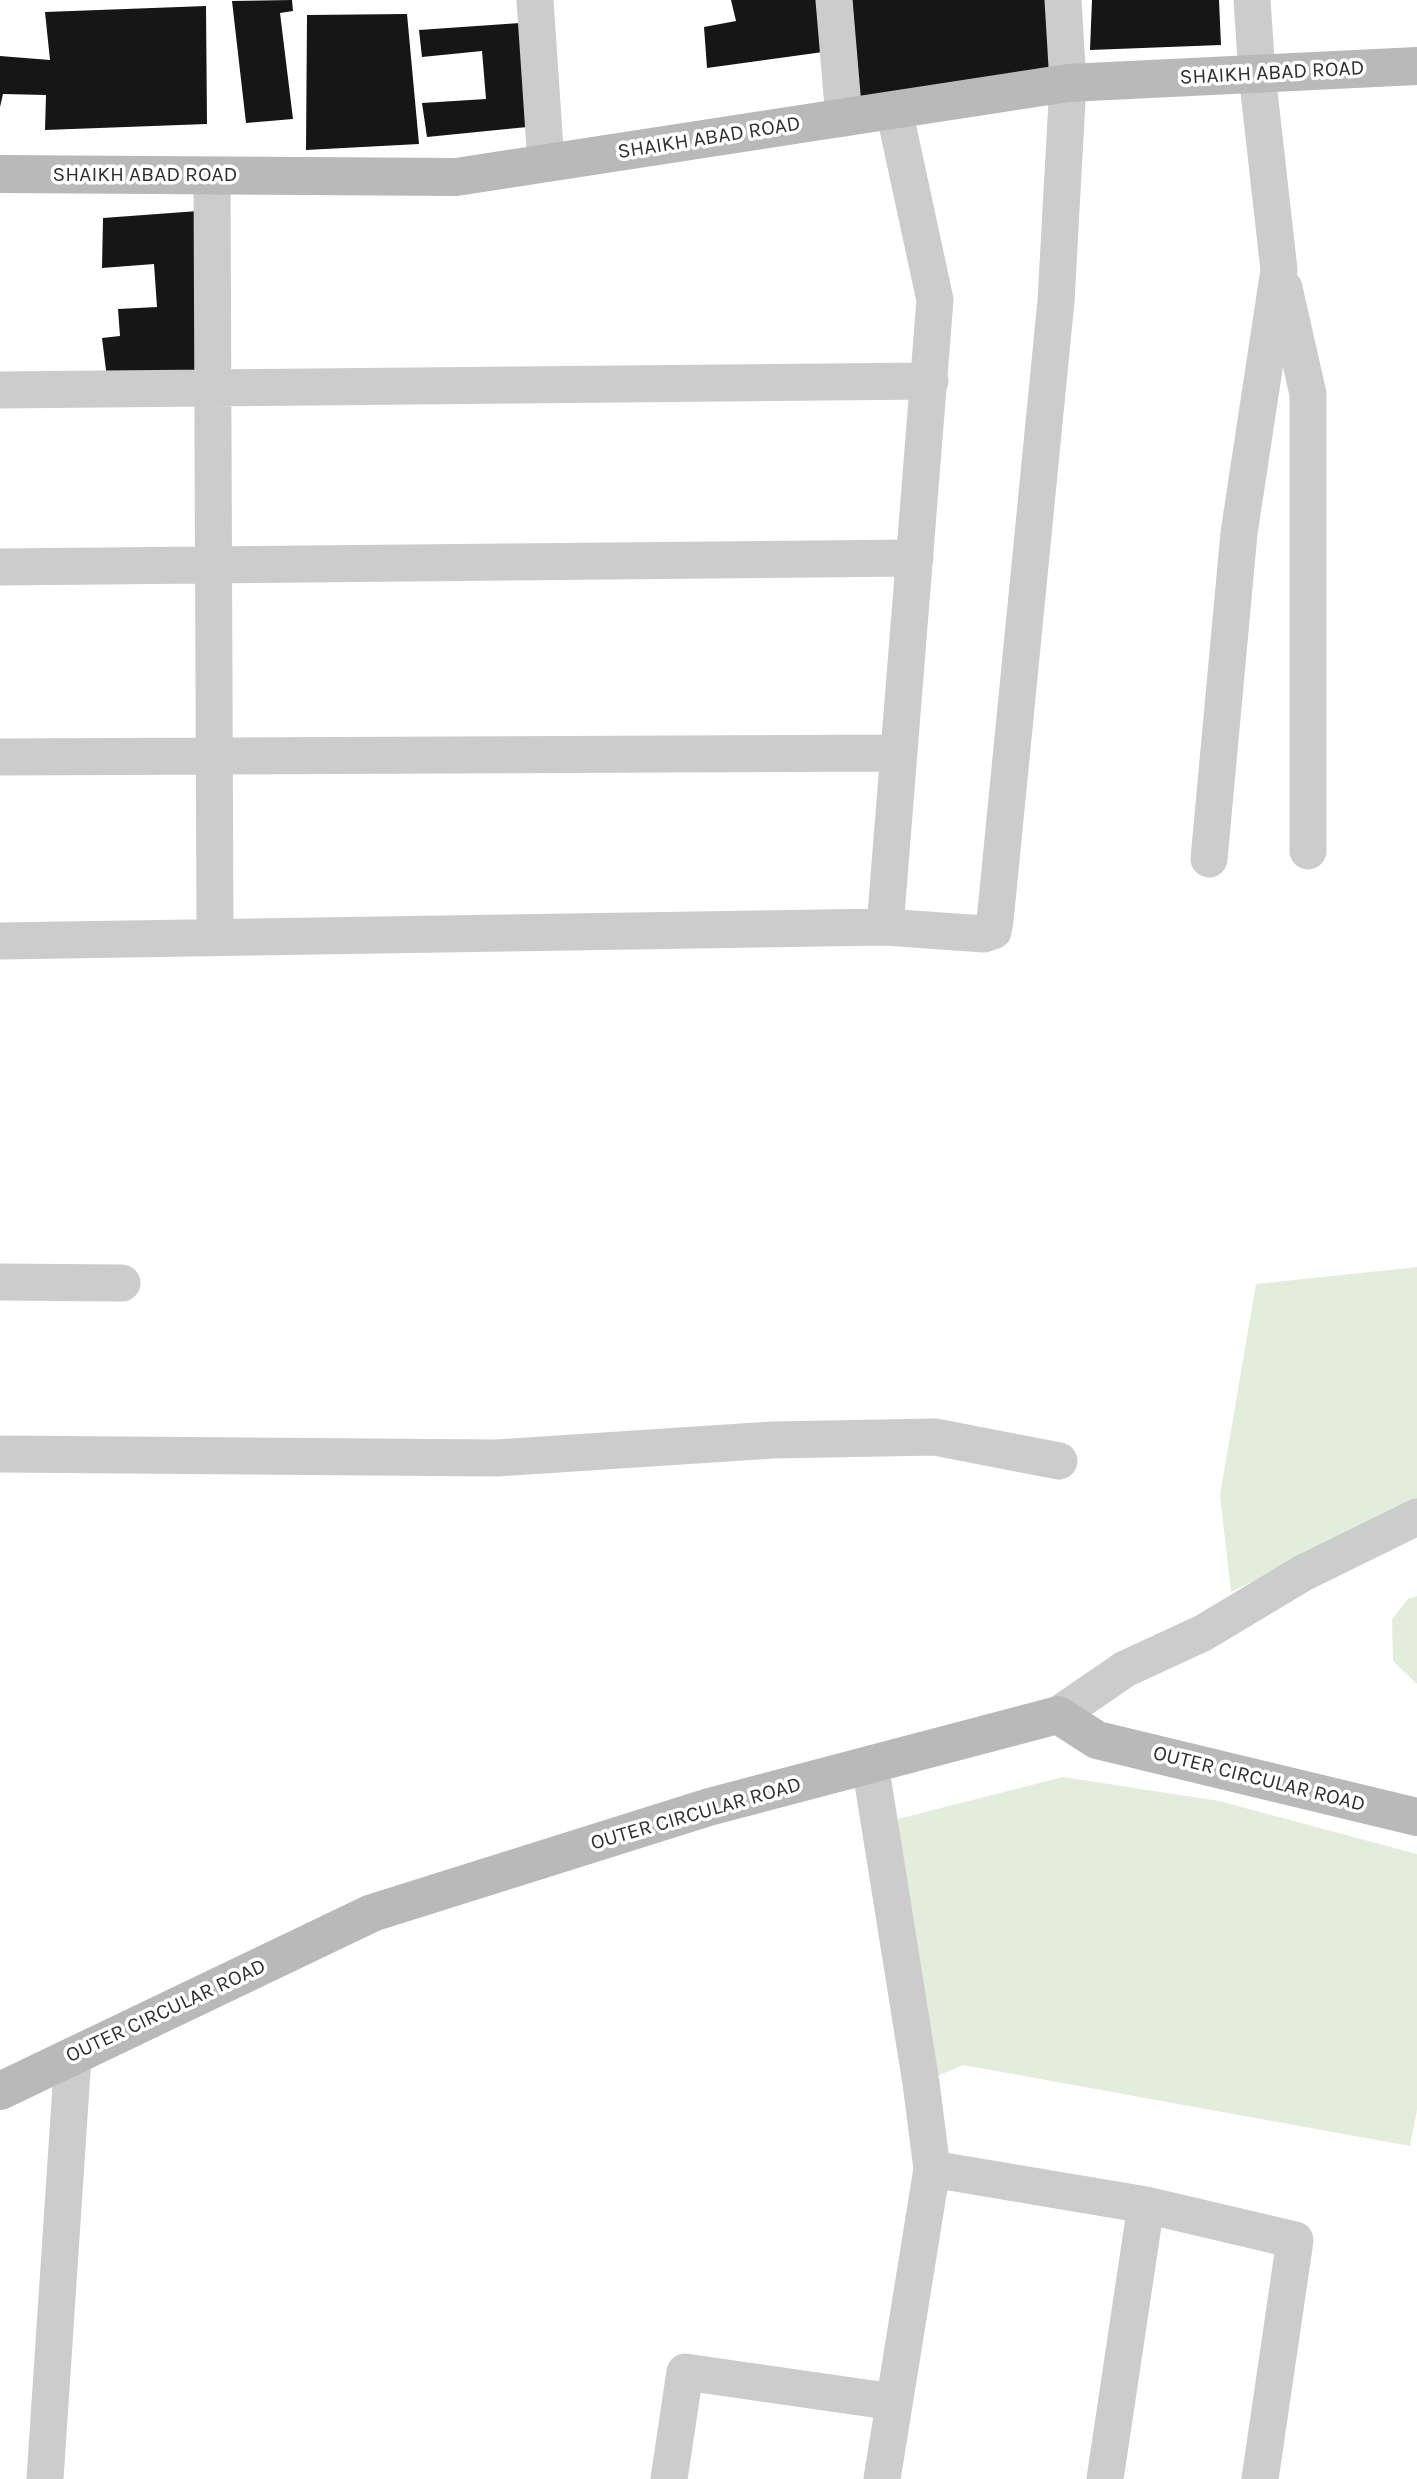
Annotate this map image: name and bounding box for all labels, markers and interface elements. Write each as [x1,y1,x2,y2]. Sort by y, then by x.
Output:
street label: SHAIKH ABAD ROAD [1179,56,1365,90]
street label: SHAIKH ABAD ROAD [616,111,802,165]
street label: SHAIKH ABAD ROAD [53,162,237,188]
street label: OUTER CIRCULAR ROAD [1150,1740,1368,1818]
street label: OUTER CIRCULAR ROAD [588,1772,804,1856]
street label: OUTER CIRCULAR ROAD [62,1954,270,2068]

